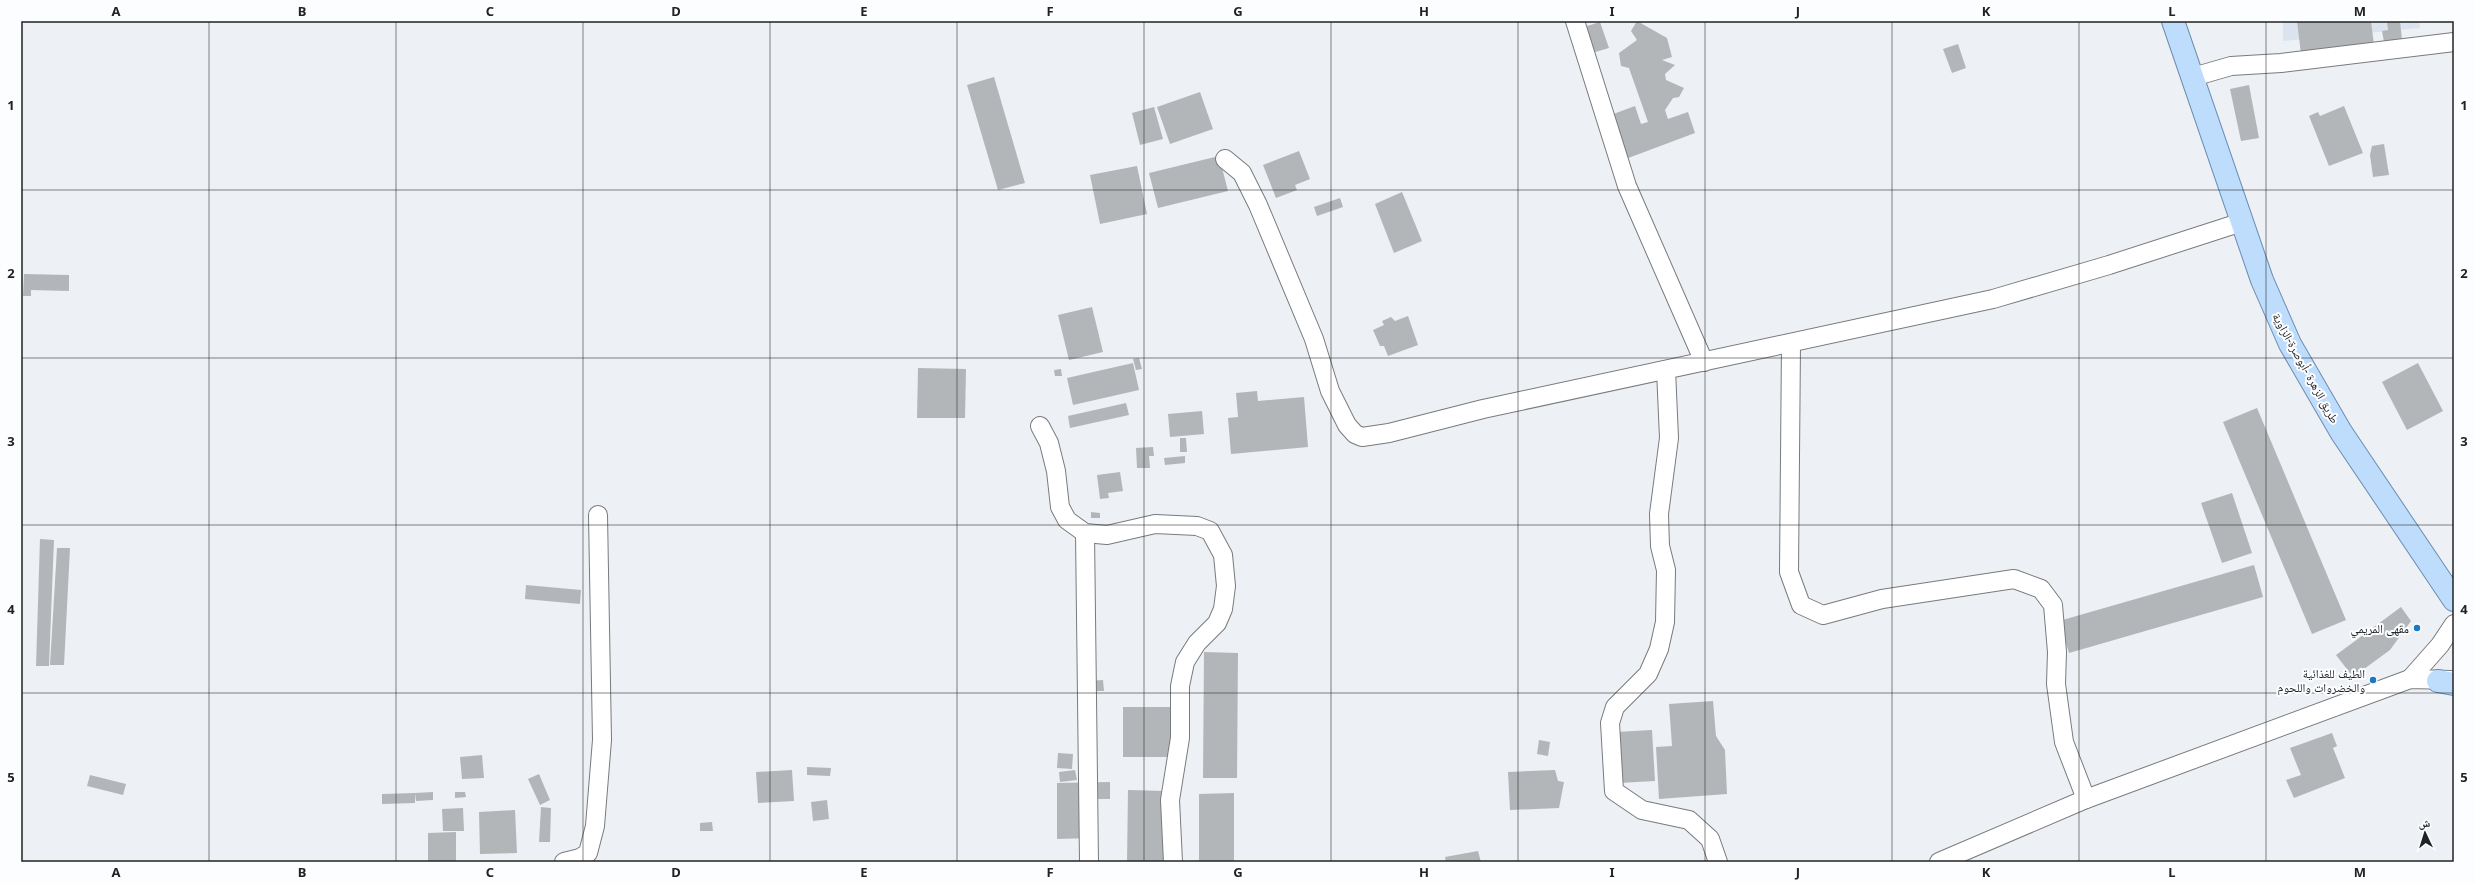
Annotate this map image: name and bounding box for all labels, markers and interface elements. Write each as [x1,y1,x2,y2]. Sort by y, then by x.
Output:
text: A [112,2,121,20]
text: B [298,2,306,20]
text: C [486,2,494,20]
text: D [671,2,681,20]
text: E [860,2,868,20]
text: F [1046,2,1054,20]
text: G [1233,2,1243,20]
text: H [1419,2,1429,20]
text: I [1609,2,1615,20]
text: J [1795,2,1800,20]
text: K [1982,2,1991,20]
text: L [2168,2,2176,20]
text: M [2354,2,2366,20]
text: 1 [7,96,15,114]
text: 1 [2460,96,2468,114]
text: 2 [7,264,15,282]
text: 2 [2460,264,2468,282]
street label: طريق الزهرة -أبوصرة-الزاوية [2269,310,2343,426]
text: 3 [7,432,15,450]
text: 3 [2460,432,2468,450]
text: 4 [7,600,15,618]
text: 4 [2460,600,2468,618]
place label: مقهى المريمي [2350,620,2409,639]
marker: مقهى المريمي [2412,623,2422,633]
place label: الطيف للغذائية والخضروات واللحوم [2278,665,2365,696]
marker: الطيف للغذائية والخضروات واللحوم [2368,675,2378,685]
text: 5 [7,768,15,786]
text: 5 [2460,768,2468,786]
north arrow [2405,813,2445,853]
text: ش [2418,815,2431,831]
text: A [112,863,121,881]
text: B [298,863,306,881]
text: C [486,863,494,881]
text: D [671,863,681,881]
text: E [860,863,868,881]
text: F [1046,863,1054,881]
text: G [1233,863,1243,881]
text: H [1419,863,1429,881]
text: I [1609,863,1615,881]
text: J [1795,863,1800,881]
text: K [1982,863,1991,881]
text: L [2168,863,2176,881]
text: M [2354,863,2366,881]

